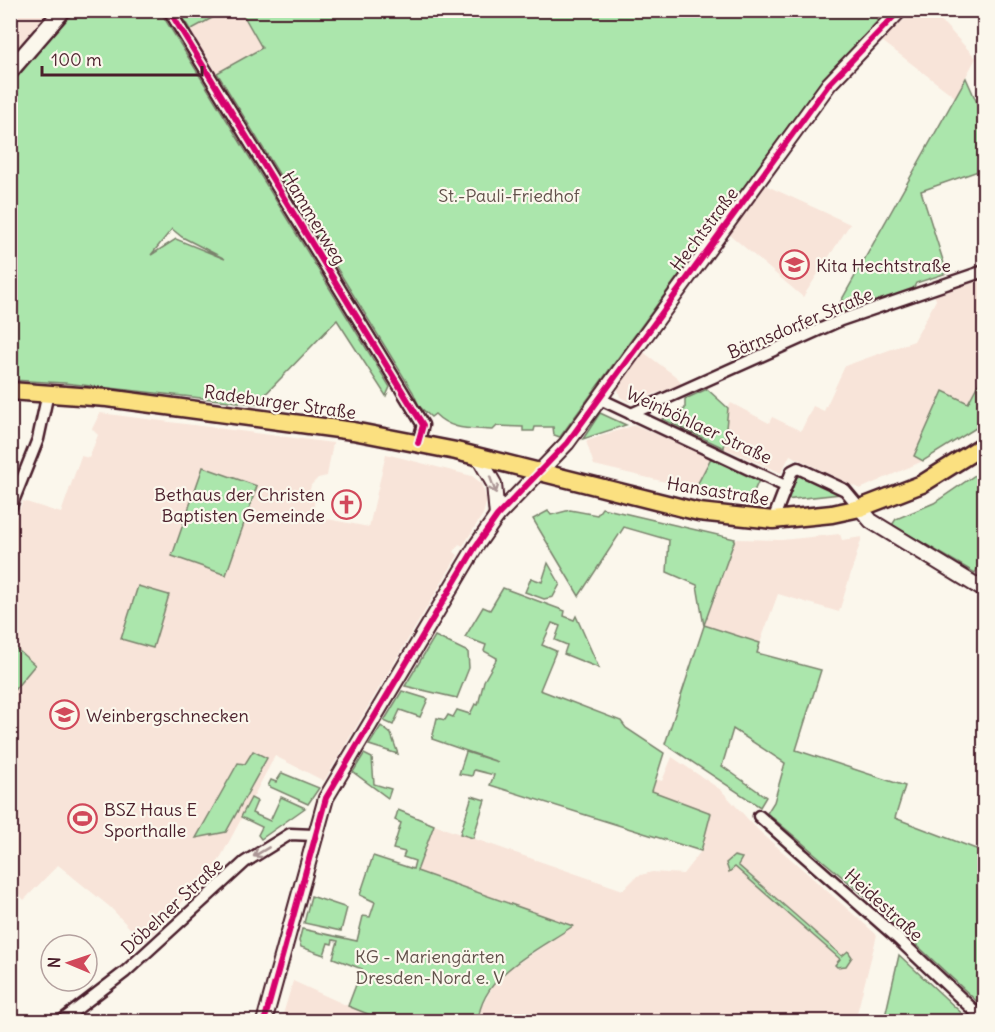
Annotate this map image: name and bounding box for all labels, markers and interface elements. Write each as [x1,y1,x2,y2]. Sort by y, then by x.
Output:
scale bar [42,39,202,77]
text: 100 m [51,48,102,71]
street label: Hammerweg [277,167,351,269]
street label: Hechtstraße [665,182,743,276]
park label: St.-Pauli-Friedhof [438,184,581,207]
school or university icon: Kita Hechtstraße [779,249,811,281]
place label: Kita Hechtstraße [816,254,951,277]
street label: Bärnsdorfer Straße [724,282,876,364]
street label: Radeburger Straße [202,380,358,424]
street label: Weinböhlaer Straße [622,381,776,469]
street label: Hansastraße [665,472,771,510]
one-way arrow [488,475,499,493]
place label: Bethaus der Christen Baptisten Gemeinde [154,483,325,527]
church icon: Bethaus der Christen Baptisten Gemeinde [330,488,362,520]
school or university icon: Weinbergschnecken [49,699,81,731]
place label: Weinbergschnecken [86,704,249,727]
place label: BSZ Haus E Sporthalle [104,798,197,842]
sports icon: BSZ Haus E Sporthalle [67,803,99,835]
one-way arrow [253,846,270,858]
street label: Döbelner Straße [116,853,228,959]
street label: Heidestraße [840,864,928,946]
north arrow [39,933,99,993]
park label: KG - Mariengärten Dresden-Nord e. V [355,945,505,989]
text: N [44,957,64,968]

